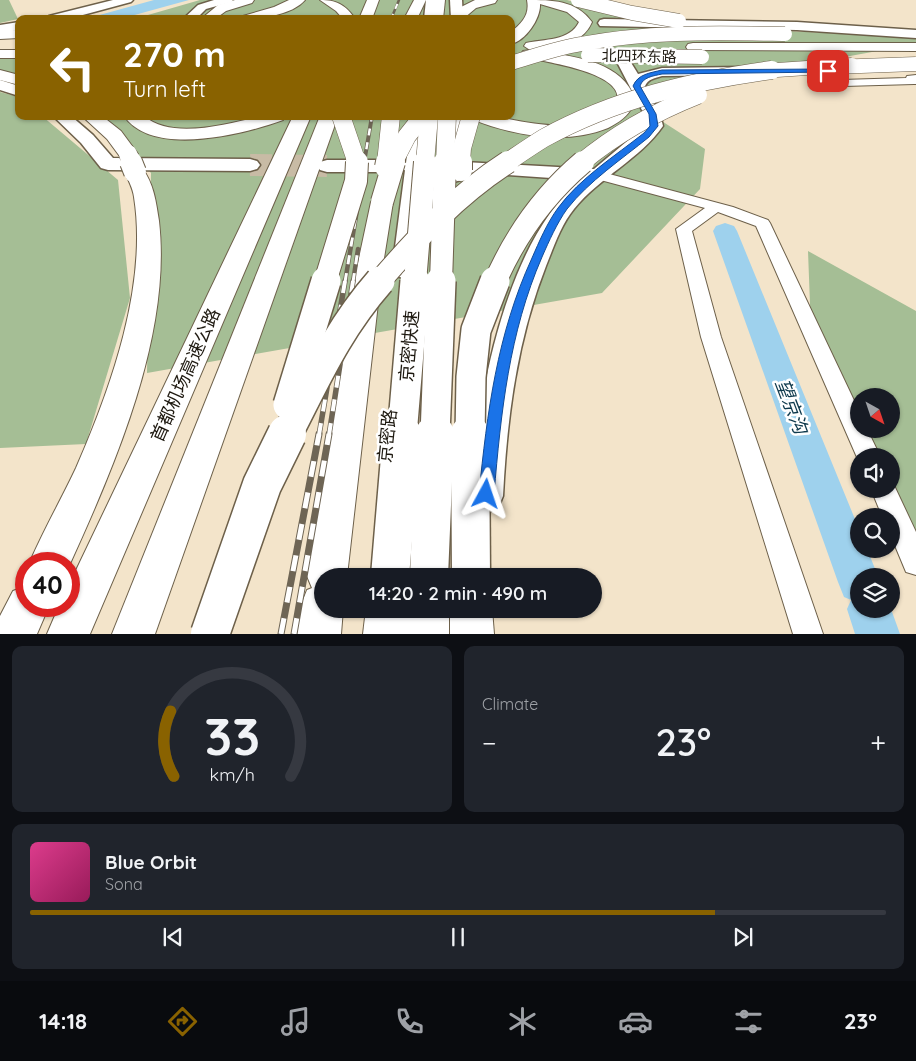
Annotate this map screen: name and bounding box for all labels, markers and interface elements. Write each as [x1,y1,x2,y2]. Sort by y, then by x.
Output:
text: 270 m [123,32,226,76]
icon: left [40,35,105,100]
street label: 北四环东路 [601,46,677,66]
pin [807,50,849,92]
icon: arrive [814,57,842,85]
text: Turn left [123,75,206,103]
street label: 首都机场高速公路 [145,305,225,445]
street label: 京密快速 [394,309,424,383]
water label: 望京沟 [771,375,814,439]
north arrow [850,388,900,438]
map controls [850,388,900,618]
street label: 京密路 [373,408,401,464]
button: sound [850,448,900,498]
position arrow [459,467,511,519]
button: search [850,508,900,558]
speed limit sign: 40 [15,552,80,617]
button: layers [850,568,900,618]
text: 14:20 · 2 min · 490 m [369,581,547,605]
text: Climate [482,694,538,714]
text: 33 [204,703,260,768]
text: 23° [655,718,711,766]
text: − [482,725,497,760]
text: + [870,725,886,760]
text: km/h [209,763,255,785]
text: Blue Orbit [105,850,197,874]
text: Sona [105,874,143,894]
icon: previous [159,923,187,951]
icon: pause [444,923,472,951]
icon: next [729,923,757,951]
icon: directions [165,1004,200,1039]
icon: music [278,1004,313,1039]
icon: phone [392,1004,427,1039]
icon: climate [505,1004,540,1039]
icon: car [618,1004,653,1039]
icon: filters [731,1004,766,1039]
text: 14:18 [39,1007,87,1035]
text: 23° [844,1007,877,1035]

